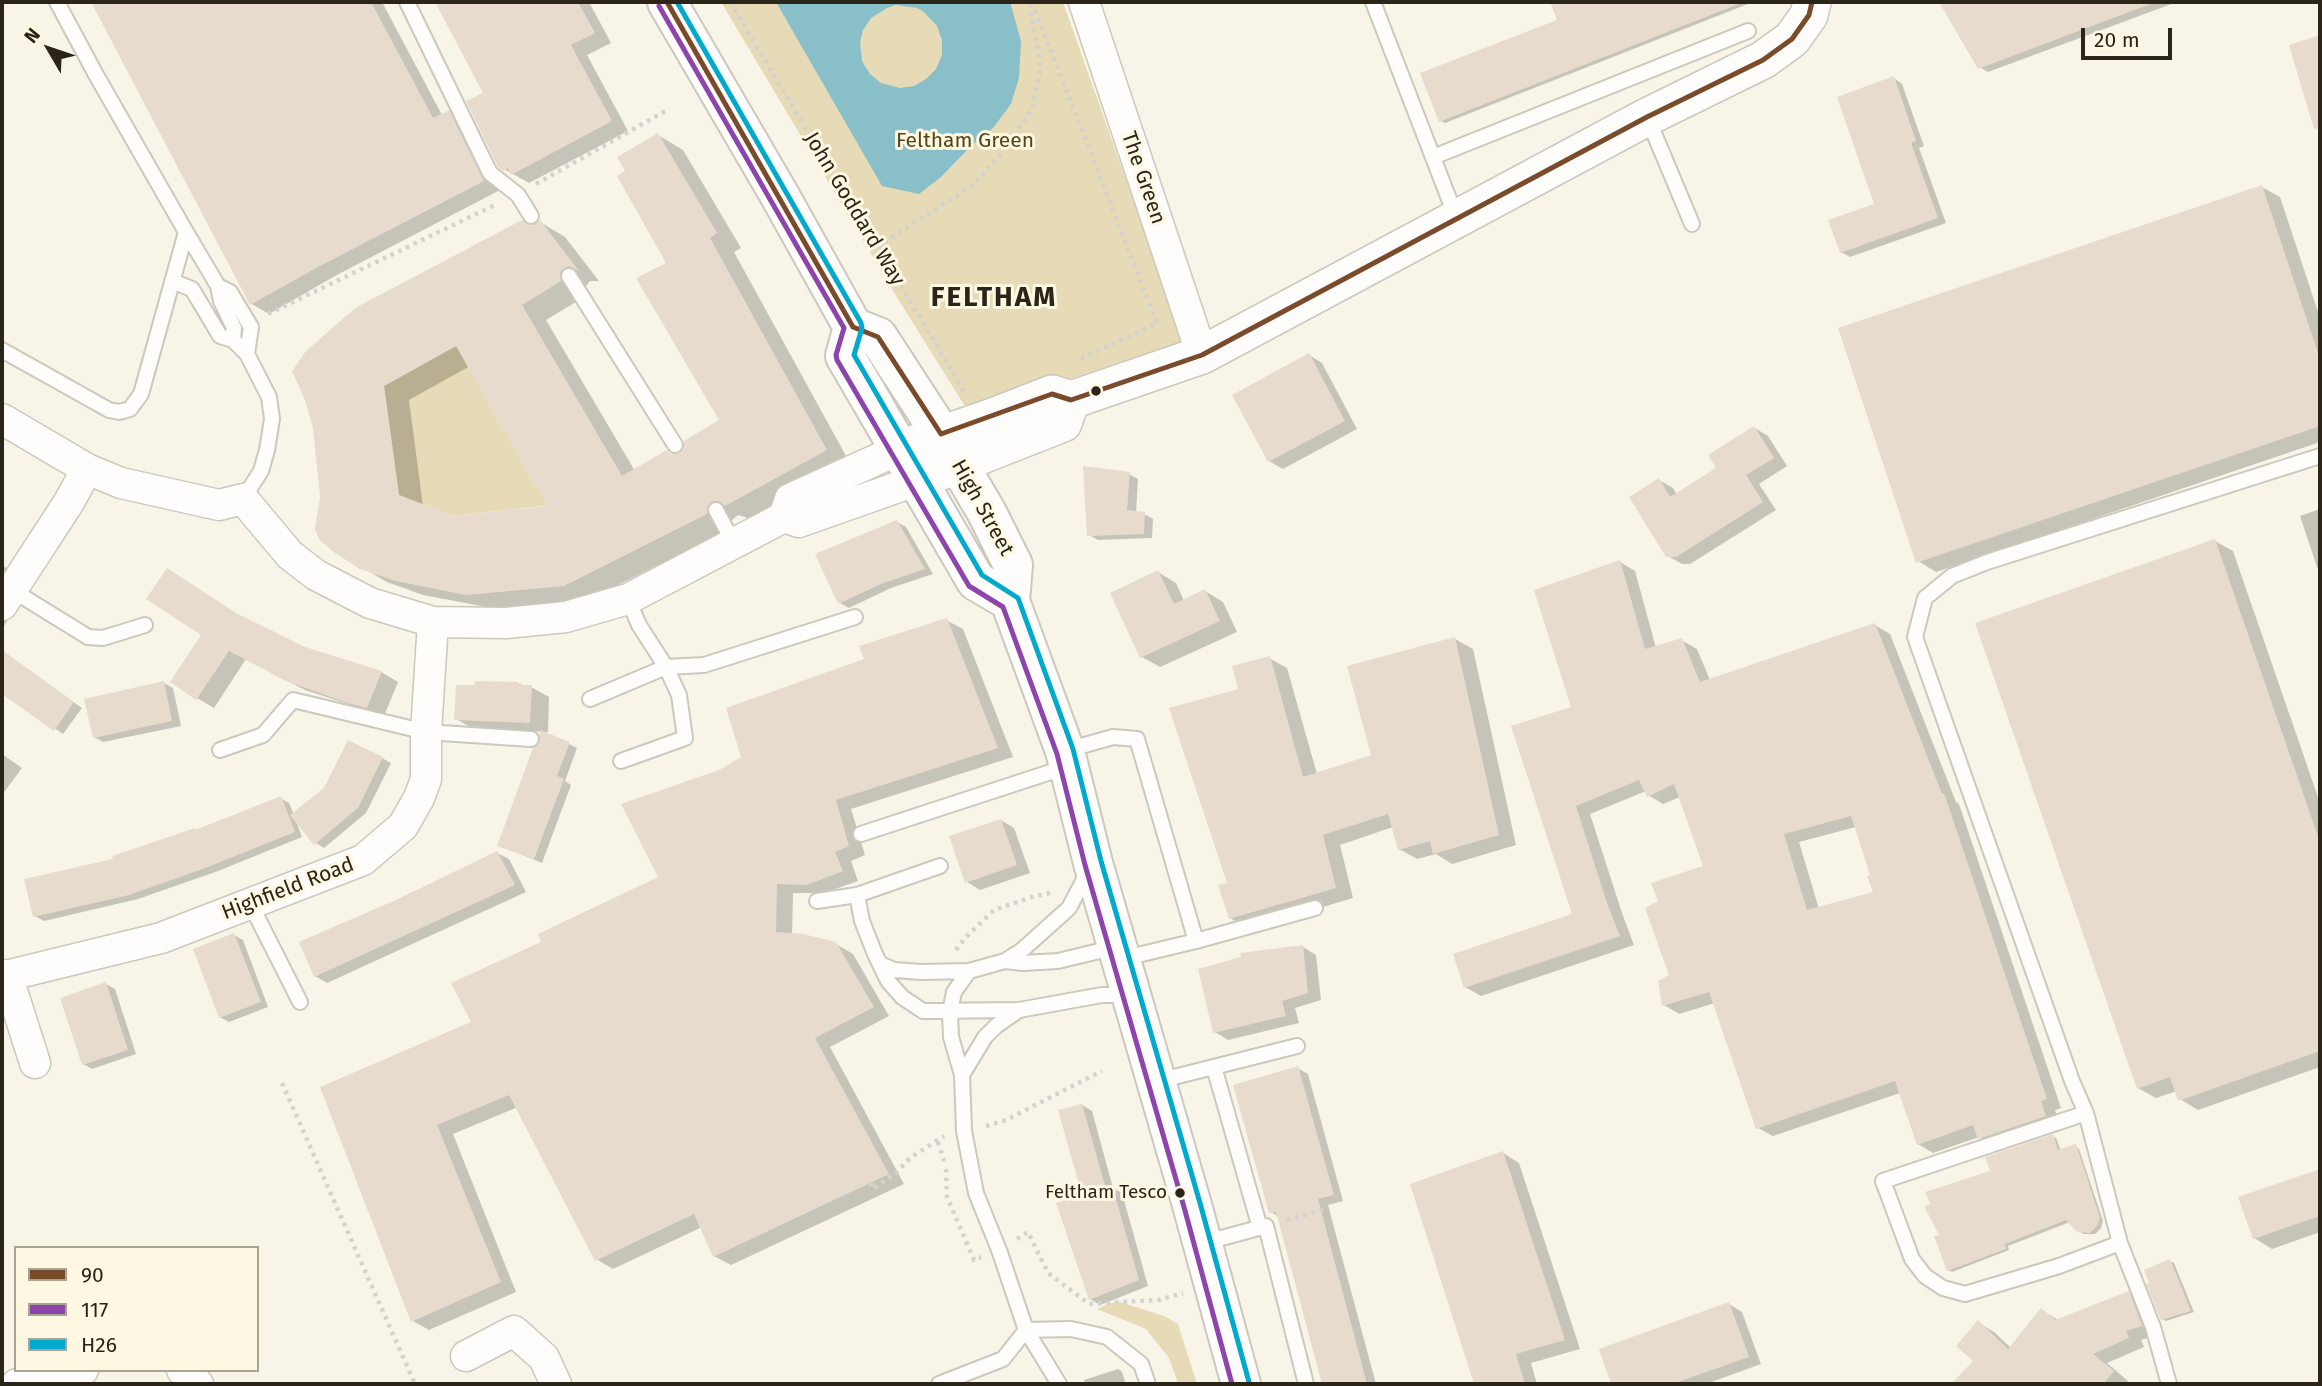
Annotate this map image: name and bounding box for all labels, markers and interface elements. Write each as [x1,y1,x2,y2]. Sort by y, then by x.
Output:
north arrow [14,14,84,84]
scale bar [2084,14,2175,58]
text: N [19,23,45,48]
text: 20 m [2094,27,2140,53]
street label: John Goddard Way [798,128,910,290]
park label: Feltham Green [896,128,1034,154]
street label: The Green [1115,128,1171,228]
district label: FELTHAM [932,281,1056,315]
unlabelled marker [1089,384,1103,398]
street label: High Street [945,456,1019,560]
street label: Highfield Road [218,852,358,926]
place label: Feltham Tesco [1045,1182,1167,1204]
marker: Feltham Tesco [1173,1186,1187,1200]
legend [14,1246,259,1372]
text: 90 [81,1262,104,1288]
text: 117 [81,1297,108,1323]
text: H26 [81,1332,117,1358]

